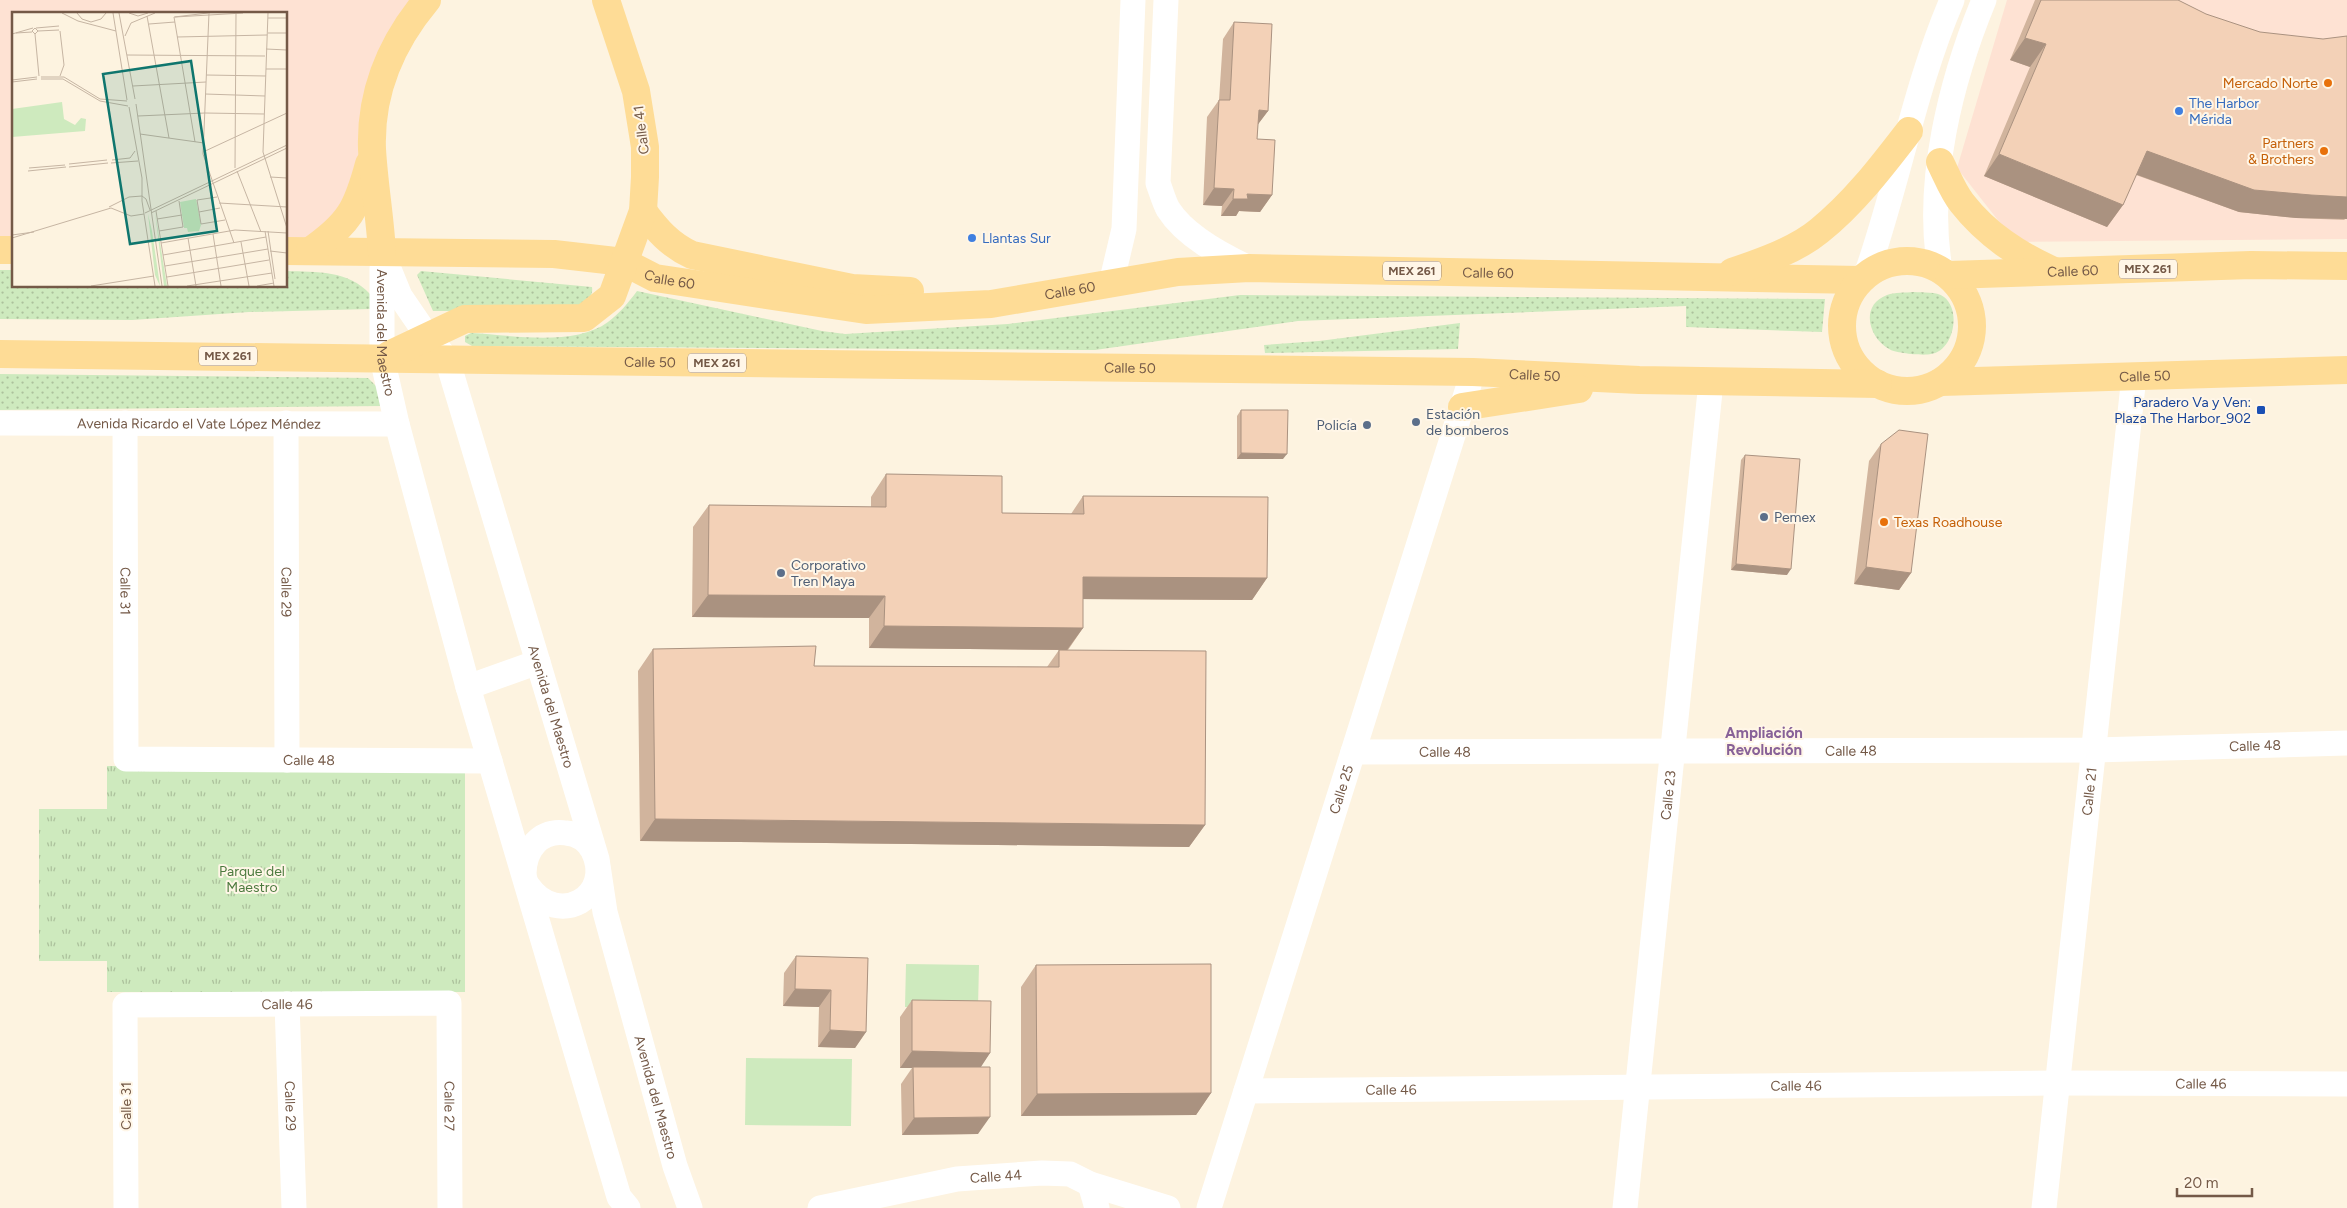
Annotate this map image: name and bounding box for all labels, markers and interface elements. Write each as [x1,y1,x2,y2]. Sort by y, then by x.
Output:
inset map [12,12,288,288]
place label: Mercado Norte [2223,75,2318,92]
marker: Mercado Norte [2322,77,2334,89]
place label: The Harbor Mérida [2189,95,2259,128]
street label: Calle 41 [630,105,653,155]
marker: The Harbor Mérida [2173,105,2185,117]
place label: Partners & Brothers [2248,135,2314,168]
marker: Partners & Brothers [2318,145,2330,157]
place label: Llantas Sur [982,230,1051,247]
marker: Llantas Sur [966,232,978,244]
road number: MEX 261 [2119,260,2177,278]
road number: MEX 261 [1383,262,1441,280]
street label: Calle 60 [2047,262,2099,281]
street label: Calle 60 [1462,264,1514,282]
street label: Calle 60 [641,266,696,293]
street label: Avenida del Maestro [373,269,398,398]
street label: Calle 60 [1043,278,1097,304]
road number: MEX 261 [199,346,257,366]
road number: MEX 261 [688,353,746,372]
street label: Calle 50 [624,354,676,371]
street label: Calle 50 [1104,359,1156,377]
street label: Calle 50 [1509,366,1561,385]
street label: Calle 50 [2119,367,2171,386]
place label: Paradero Va y Ven: Plaza The Harbor_902 [2114,394,2251,427]
marker: Paradero Va y Ven: Plaza The Harbor_902 [2255,404,2267,416]
place label: Estación de bomberos [1426,406,1509,439]
street label: Avenida Ricardo el Vate López Méndez [77,415,321,433]
marker: Estación de bomberos [1410,416,1422,428]
place label: Policía [1317,417,1357,434]
marker: Policía [1361,419,1373,431]
place label: Pemex [1774,509,1816,526]
marker: Pemex [1758,511,1770,523]
place label: Texas Roadhouse [1894,514,2003,531]
marker: Texas Roadhouse [1878,516,1890,528]
place label: Corporativo Tren Maya [791,557,866,590]
street label: Calle 31 [116,567,134,615]
street label: Calle 29 [277,567,295,617]
marker: Corporativo Tren Maya [775,567,787,579]
street label: Avenida del Maestro [524,643,577,770]
district label: Ampliación Revolución [1725,724,1803,759]
street label: Calle 48 [2229,737,2281,755]
street label: Calle 48 [1825,743,1877,760]
street label: Calle 48 [1419,744,1471,761]
street label: Calle 48 [283,752,335,769]
street label: Calle 25 [1326,763,1357,816]
street label: Calle 21 [2079,767,2101,816]
street label: Calle 23 [1657,770,1680,821]
park label: Parque del Maestro [219,863,285,896]
street label: Calle 46 [261,996,313,1013]
street label: Avenida del Maestro [630,1034,681,1161]
street label: Calle 46 [2175,1075,2227,1093]
street label: Calle 46 [1770,1077,1822,1095]
street label: Calle 29 [281,1081,299,1131]
street label: Calle 27 [440,1081,458,1131]
street label: Calle 46 [1365,1081,1417,1099]
street label: Calle 31 [118,1082,135,1130]
street label: Calle 44 [969,1166,1023,1187]
scale bar [2177,1166,2252,1198]
text: 20 m [2184,1174,2218,1192]

